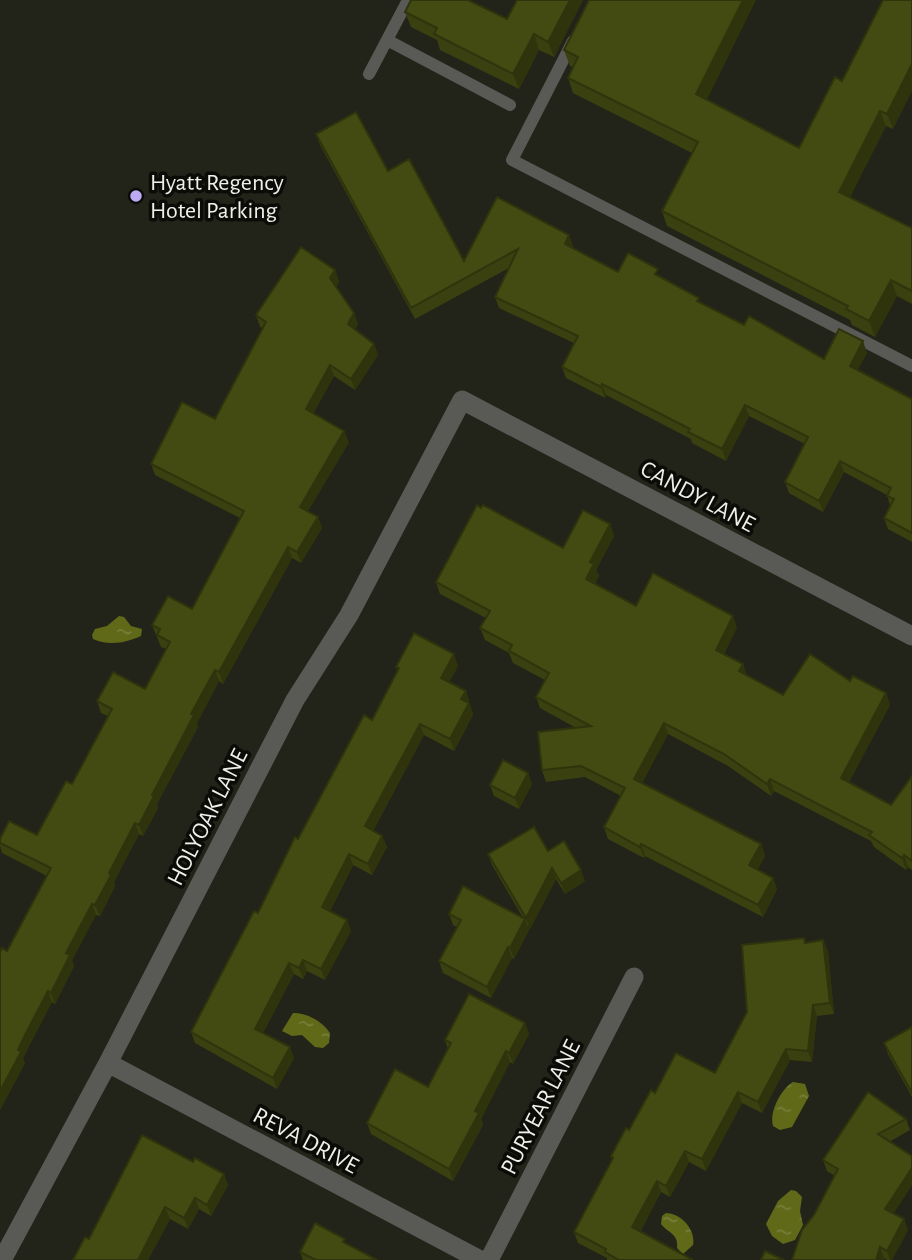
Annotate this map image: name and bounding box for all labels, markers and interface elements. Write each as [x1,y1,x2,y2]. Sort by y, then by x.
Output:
place label: Hyatt Regency Hotel Parking [150,171,284,223]
marker: Hyatt Regency Hotel Parking [128,188,144,204]
street label: CANDY LANE [636,457,759,537]
street label: HOLYOAK LANE [163,745,253,890]
street label: PURYEAR LANE [497,1036,585,1179]
street label: REVA DRIVE [249,1103,363,1179]

